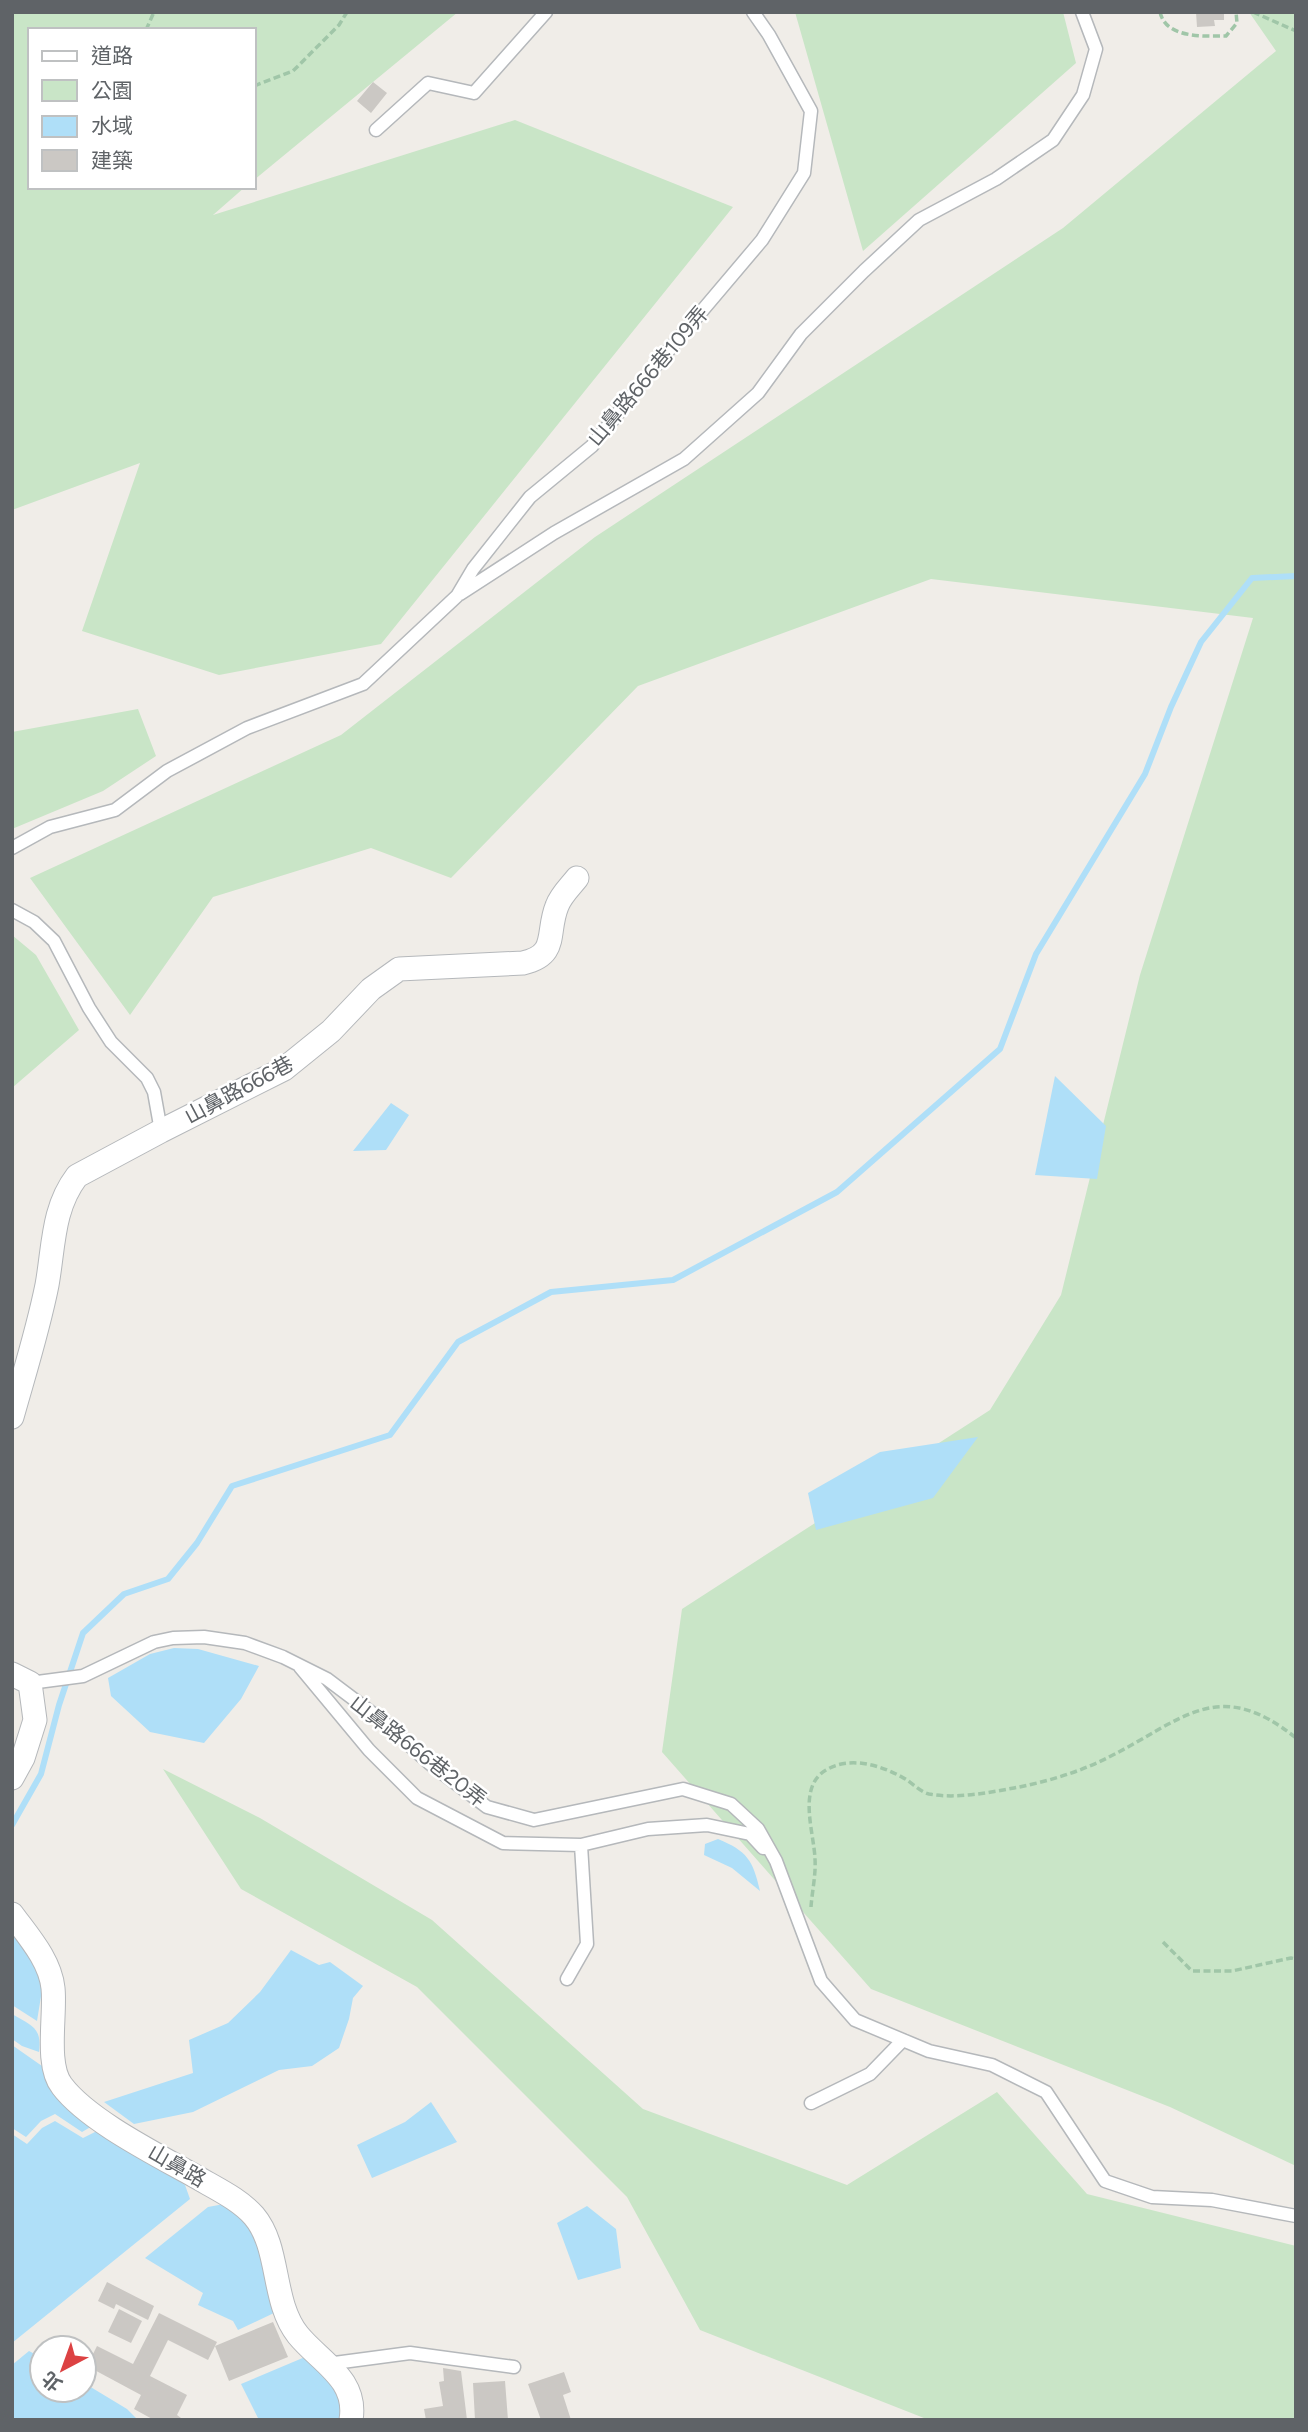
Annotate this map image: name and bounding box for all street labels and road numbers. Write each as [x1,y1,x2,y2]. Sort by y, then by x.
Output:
street label: 山鼻路666巷109弄 [582,301,713,451]
street label: 山鼻路666巷 [180,1050,297,1129]
street label: 山鼻路666巷20弄 [345,1690,491,1812]
street label: 山鼻路 [144,2139,211,2192]

